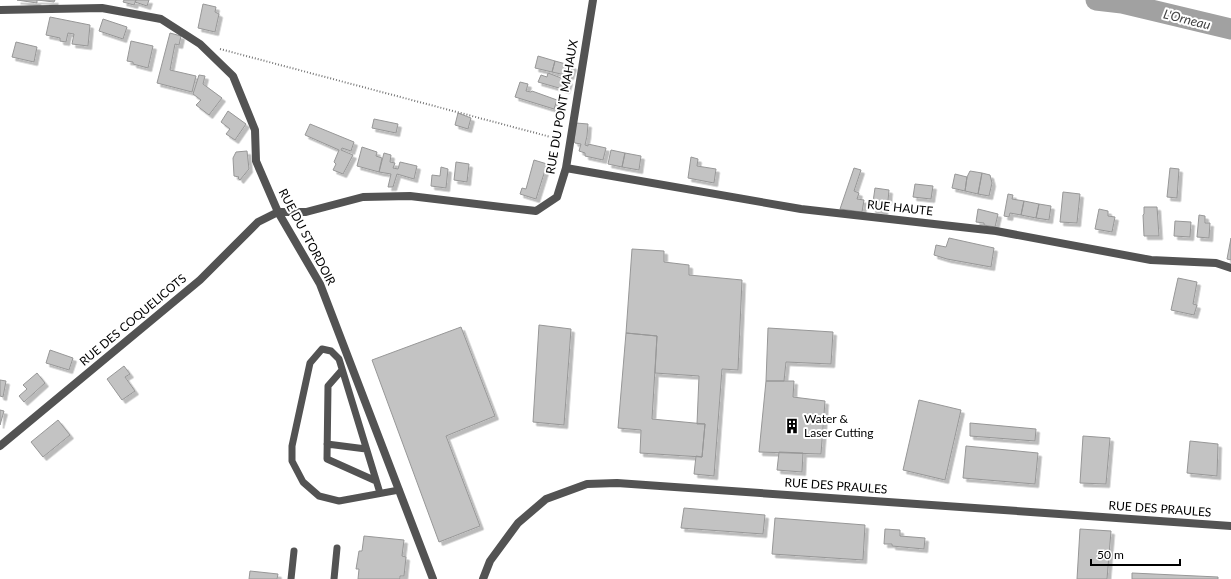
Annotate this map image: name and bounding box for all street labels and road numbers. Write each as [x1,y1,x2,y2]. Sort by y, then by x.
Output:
street label: RUE DU PONT MAHAUX [542,38,581,175]
street label: RUE DU STORDOIR [276,186,339,288]
street label: RUE HAUTE [866,197,934,218]
street label: RUE DES COQUELICOTS [76,271,189,369]
street label: RUE DES PRAULES [784,474,888,497]
street label: RUE DES PRAULES [1108,497,1212,520]

